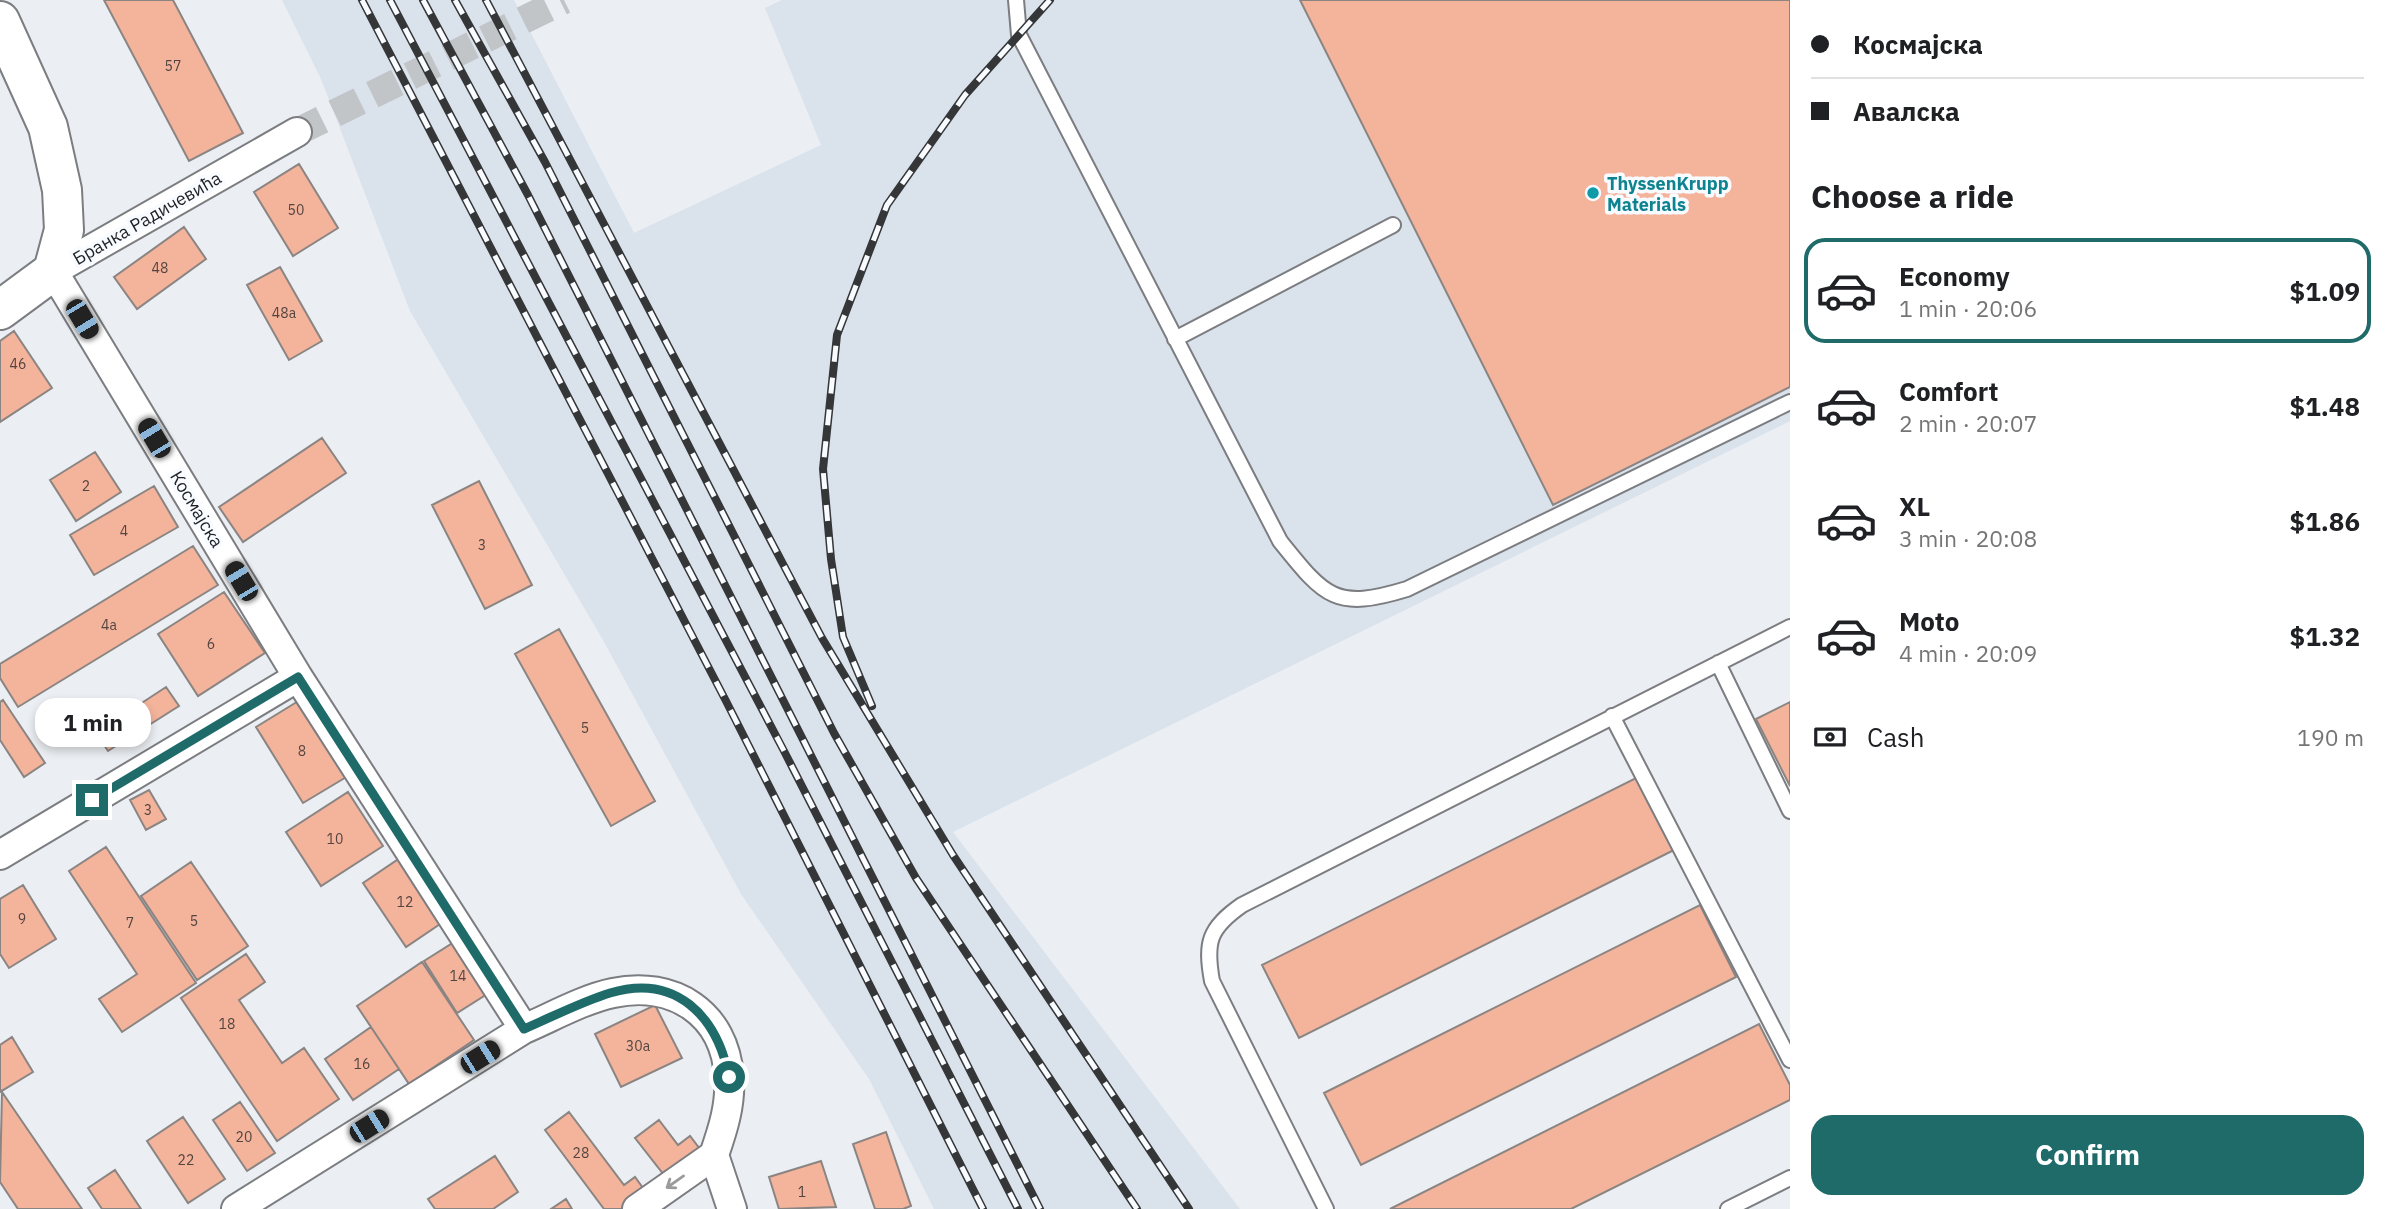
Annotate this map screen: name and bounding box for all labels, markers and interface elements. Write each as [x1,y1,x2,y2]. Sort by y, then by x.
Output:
text: Космајска [1853,27,1983,61]
house number: 57 [165,57,181,75]
text: Авалска [1853,94,1960,128]
street label: Бранка Радичевића [69,166,226,270]
place label: ThyssenKrupp Materials [1607,172,1729,216]
text: Choose a ride [1811,175,2014,217]
marker: ThyssenKrupp Materials [1585,185,1601,201]
house number: 50 [288,201,304,219]
house number: 48 [152,259,168,277]
icon: car [1815,259,1878,322]
text: Economy [1899,259,2010,293]
text: $1.09 [2290,274,2360,308]
text: 1 min · 20:06 [1899,293,2037,323]
car [63,296,102,342]
house number: 48a [272,304,297,322]
house number: 46 [10,355,26,373]
icon: car [1815,374,1878,437]
text: Comfort [1899,374,1998,408]
text: $1.48 [2290,389,2360,423]
text: 2 min · 20:07 [1899,408,2037,438]
car [135,415,174,461]
street label: Космајска [165,466,229,552]
house number: 2 [82,477,90,495]
icon: car [1815,489,1878,552]
text: XL [1899,489,1930,523]
text: $1.86 [2290,504,2360,538]
house number: 4 [120,522,128,540]
text: 3 min · 20:08 [1899,523,2037,553]
house number: 3 [478,536,486,554]
car [222,558,261,604]
icon: car [1815,604,1878,667]
text: Moto [1899,604,1959,638]
house number: 4a [101,616,117,634]
text: $1.32 [2290,619,2360,653]
house number: 6 [207,635,215,653]
text: 4 min · 20:09 [1899,638,2037,668]
callout: 1 min [34,698,150,748]
text: 1 min [63,707,123,737]
icon: cash [1811,718,1849,756]
house number: 5 [581,719,589,737]
text: Cash [1867,720,1924,754]
text: 190 m [2297,722,2364,752]
house number: 8 [298,742,306,760]
route end [76,784,108,816]
house number: 3 [144,801,152,819]
house number: 10 [327,830,343,848]
house number: 12 [397,893,413,911]
house number: 9 [18,910,26,928]
house number: 5 [190,912,198,930]
house number: 7 [126,914,134,932]
house number: 14 [450,967,466,985]
house number: 18 [219,1015,235,1033]
car [457,1037,504,1077]
house number: 30a [626,1037,651,1055]
house number: 16 [354,1055,370,1073]
route start [713,1061,745,1093]
car [346,1106,393,1146]
button: Confirm [1811,1115,2364,1195]
house number: 20 [236,1128,252,1146]
house number: 28 [573,1144,589,1162]
house number: 22 [178,1151,194,1169]
one-way arrow [666,1175,685,1189]
house number: 1 [798,1183,806,1201]

